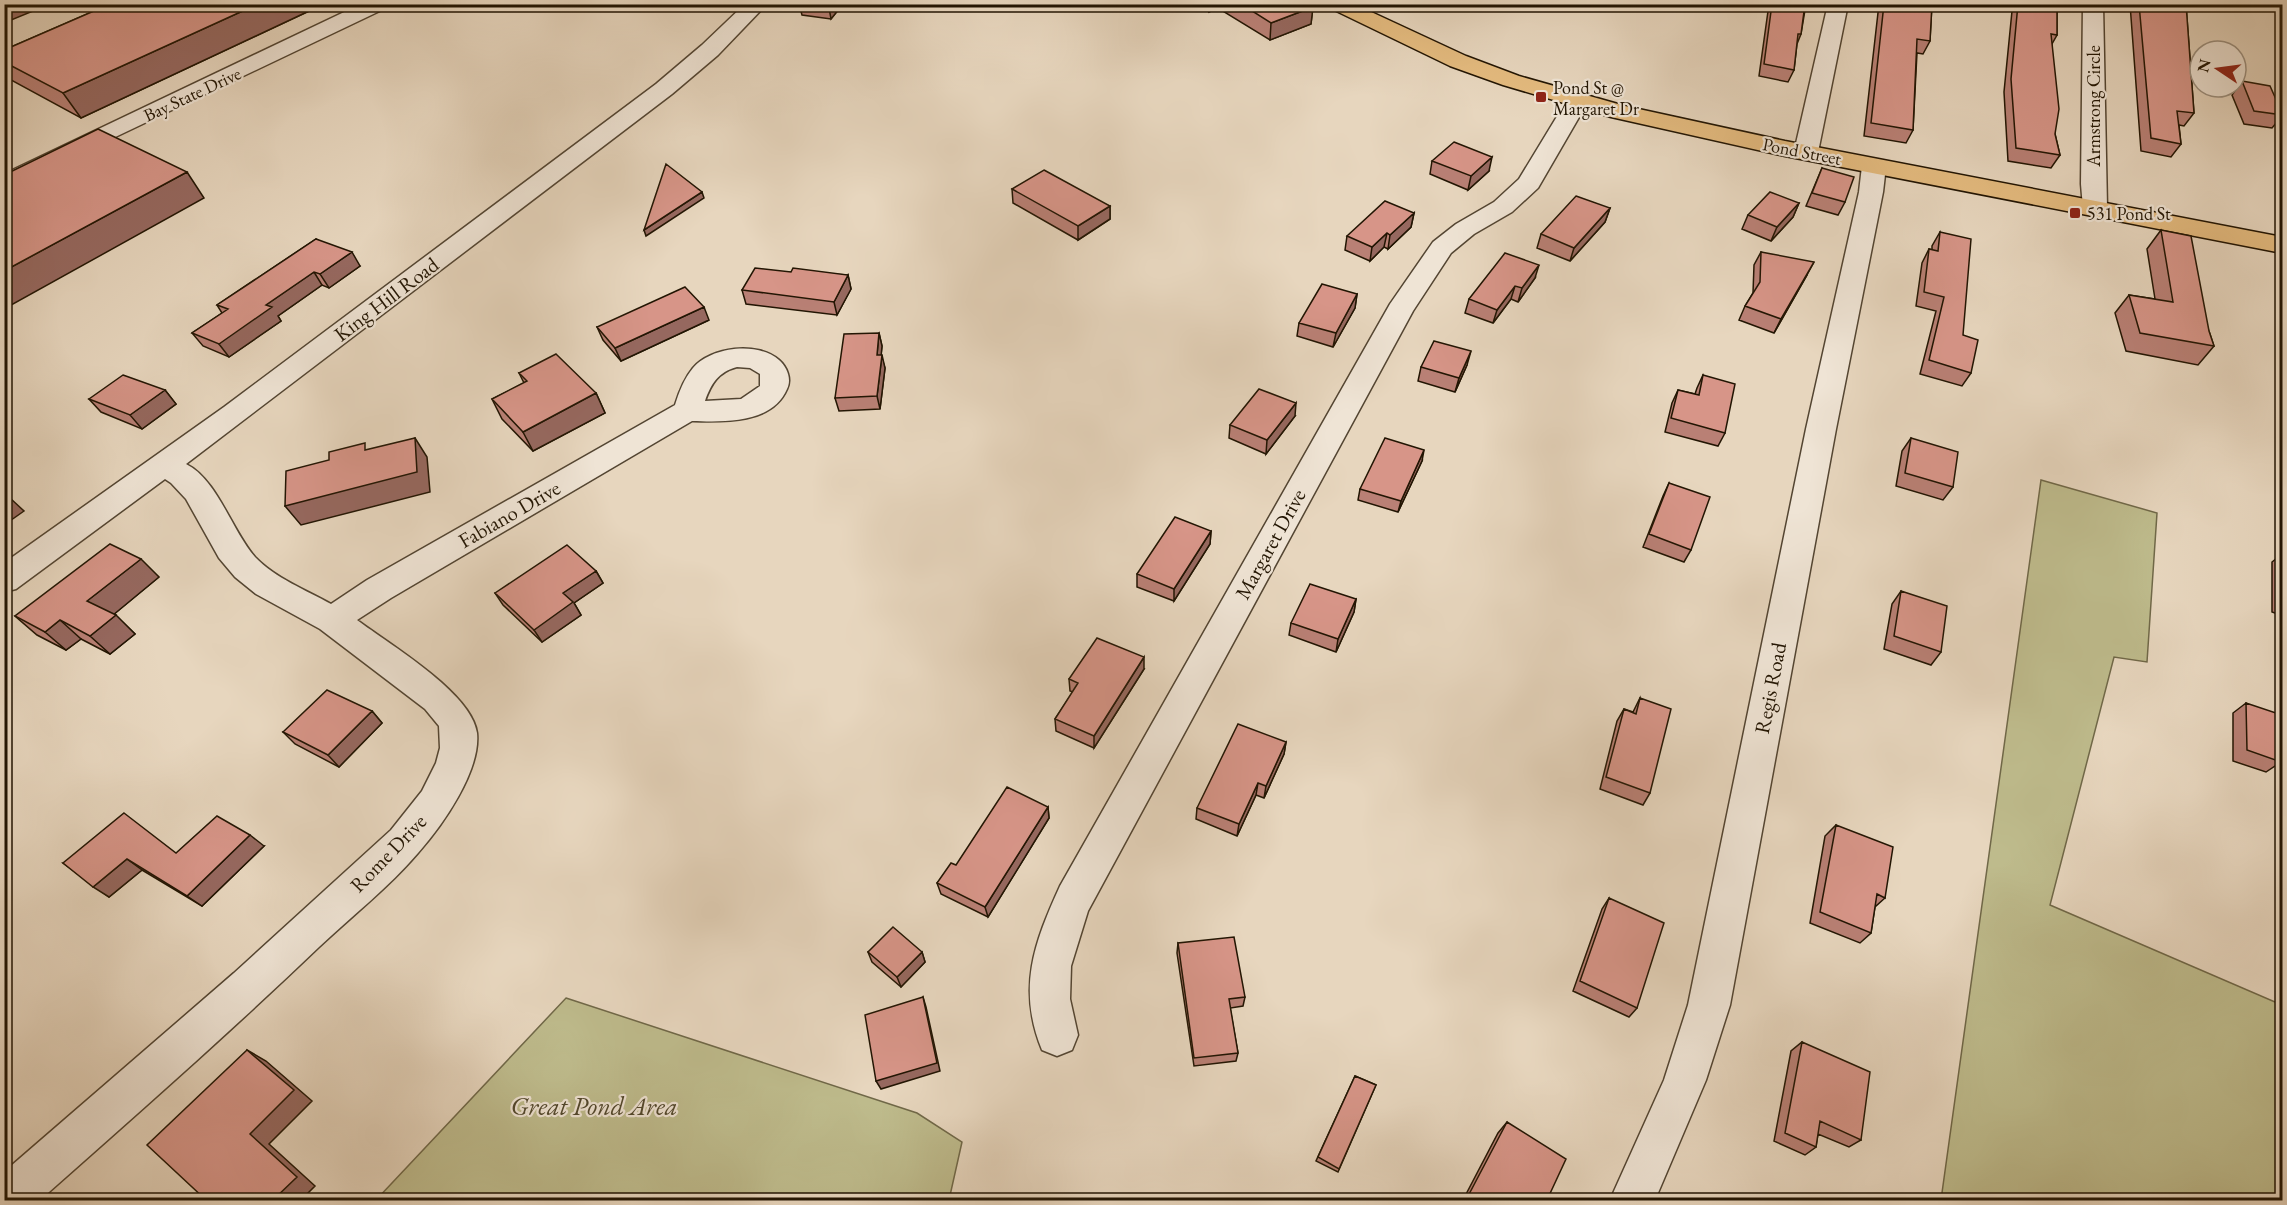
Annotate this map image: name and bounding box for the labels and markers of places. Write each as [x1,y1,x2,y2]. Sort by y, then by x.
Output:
place label: Pond St @ Margaret Dr [1553,76,1639,120]
marker: Pond St @ Margaret Dr [1534,90,1548,104]
place label: 531 Pond St [2087,202,2171,225]
marker: 531 Pond St [2068,206,2082,220]

